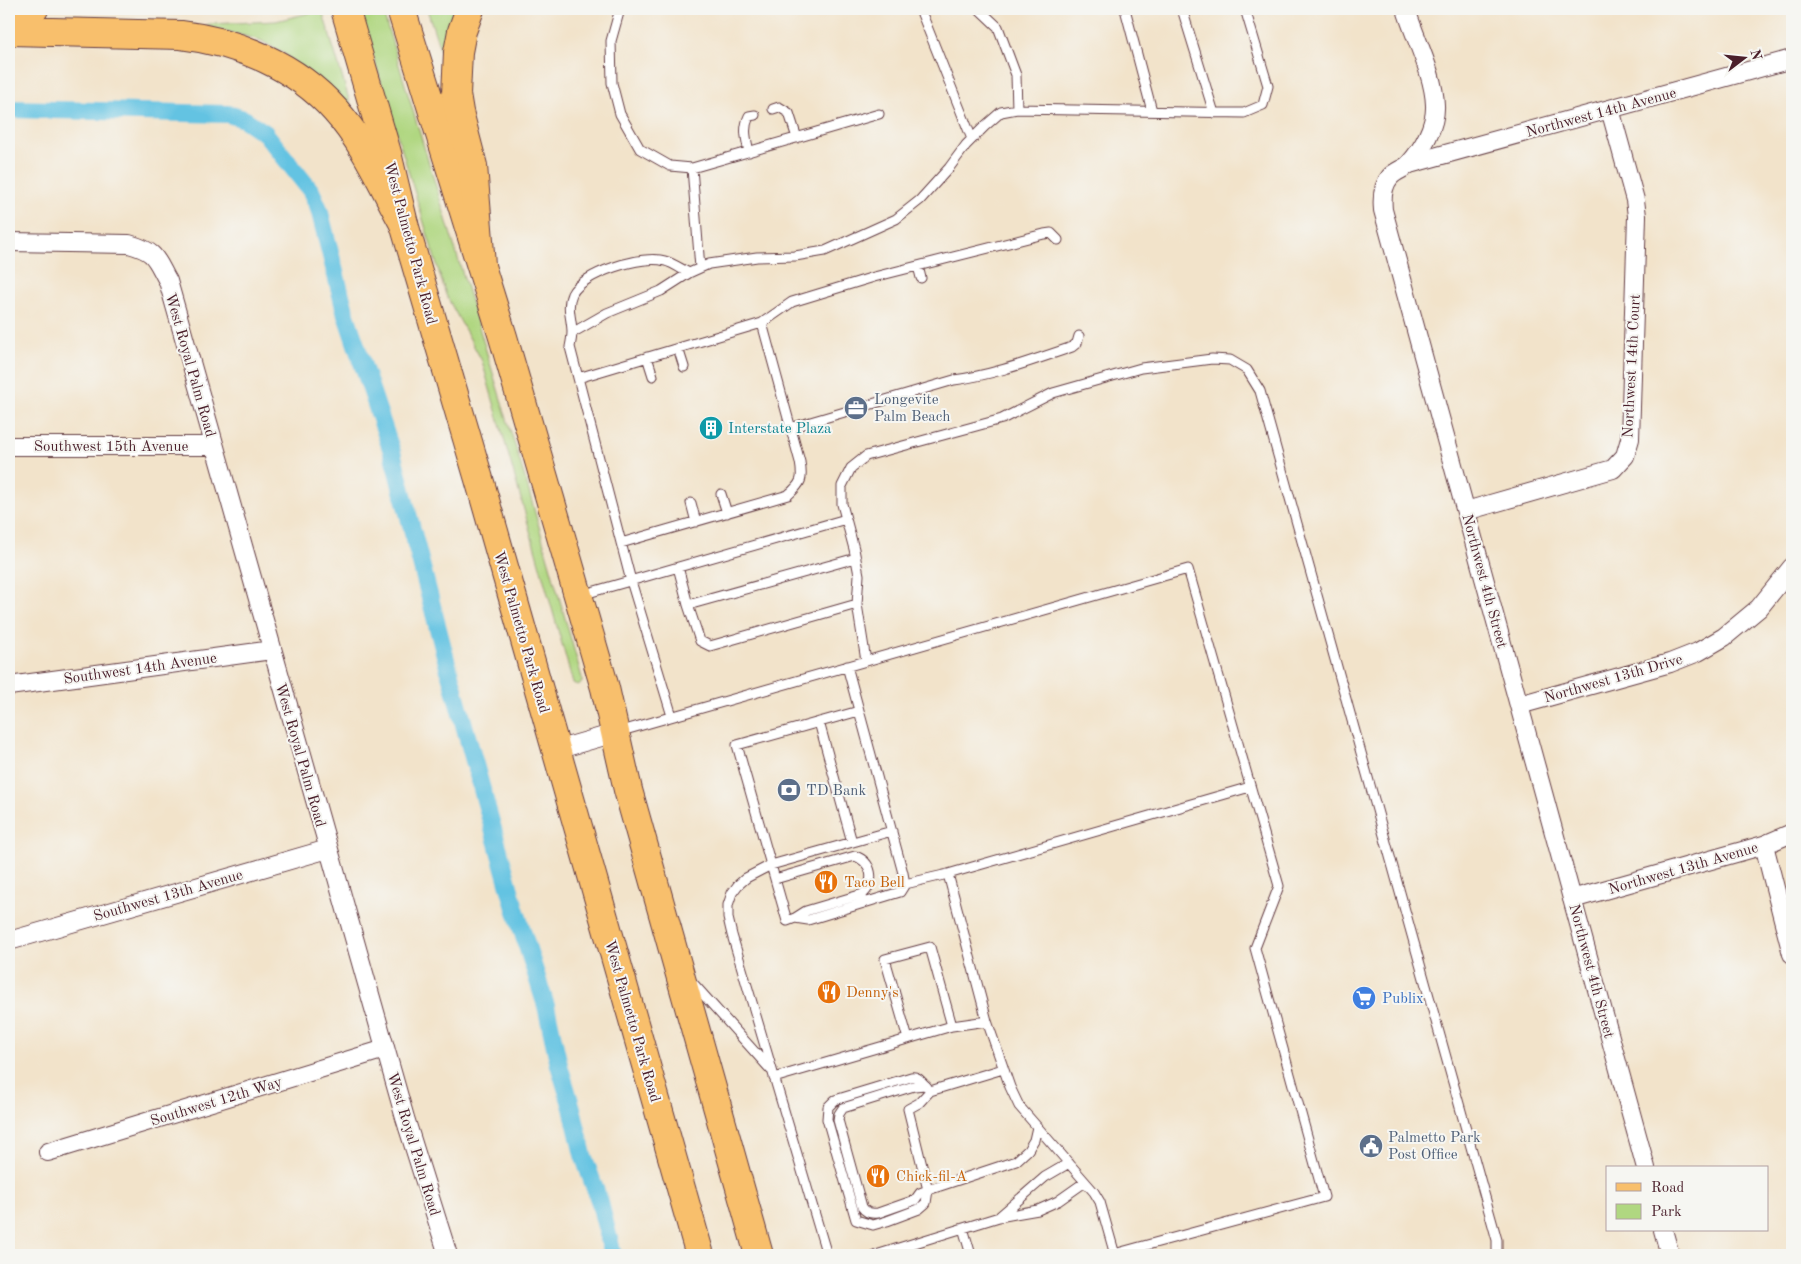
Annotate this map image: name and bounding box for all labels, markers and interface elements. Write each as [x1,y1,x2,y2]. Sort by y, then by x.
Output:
north arrow [1718,32,1768,82]
text: N [1747,48,1764,62]
street label: Northwest 14th Avenue [1525,86,1678,141]
street label: West Palmetto Park Road [381,160,439,327]
street label: West Royal Palm Road [162,292,217,439]
street label: Northwest 14th Court [1621,294,1644,438]
place label: Longevite Palm Beach [874,393,950,425]
office icon: Longevite Palm Beach [843,395,869,421]
building icon: Interstate Plaza [698,415,724,441]
place label: Interstate Plaza [728,422,832,437]
street label: Southwest 15th Avenue [34,440,188,455]
street label: Northwest 4th Street [1458,513,1509,650]
street label: West Palmetto Park Road [490,550,551,715]
street label: Southwest 14th Avenue [63,651,218,688]
street label: Northwest 13th Drive [1542,652,1684,706]
street label: West Royal Palm Road [272,682,327,829]
bank icon: TD Bank [776,777,802,803]
place label: TD Bank [806,784,866,799]
street label: Northwest 13th Avenue [1607,841,1760,898]
street label: Southwest 13th Avenue [92,868,245,925]
restaurant icon: Taco Bell [813,869,839,895]
place label: Taco Bell [844,876,905,891]
street label: Northwest 4th Street [1565,903,1616,1040]
street label: West Palmetto Park Road [601,939,662,1104]
restaurant icon: Denny's [816,979,842,1005]
supermarket icon: Publix [1351,985,1377,1011]
place label: Denny's [846,986,899,1001]
place label: Publix [1382,992,1424,1007]
street label: West Royal Palm Road [384,1071,442,1218]
street label: Southwest 12th Way [149,1075,284,1130]
place label: Palmetto Park Post Office [1388,1131,1481,1163]
public building icon: Palmetto Park Post Office [1358,1133,1384,1159]
restaurant icon: Chick-fil-A [865,1163,891,1189]
legend [1606,1166,1768,1232]
place label: Chick-fil-A [896,1170,968,1185]
text: Road [1651,1181,1685,1196]
text: Park [1651,1205,1682,1220]

